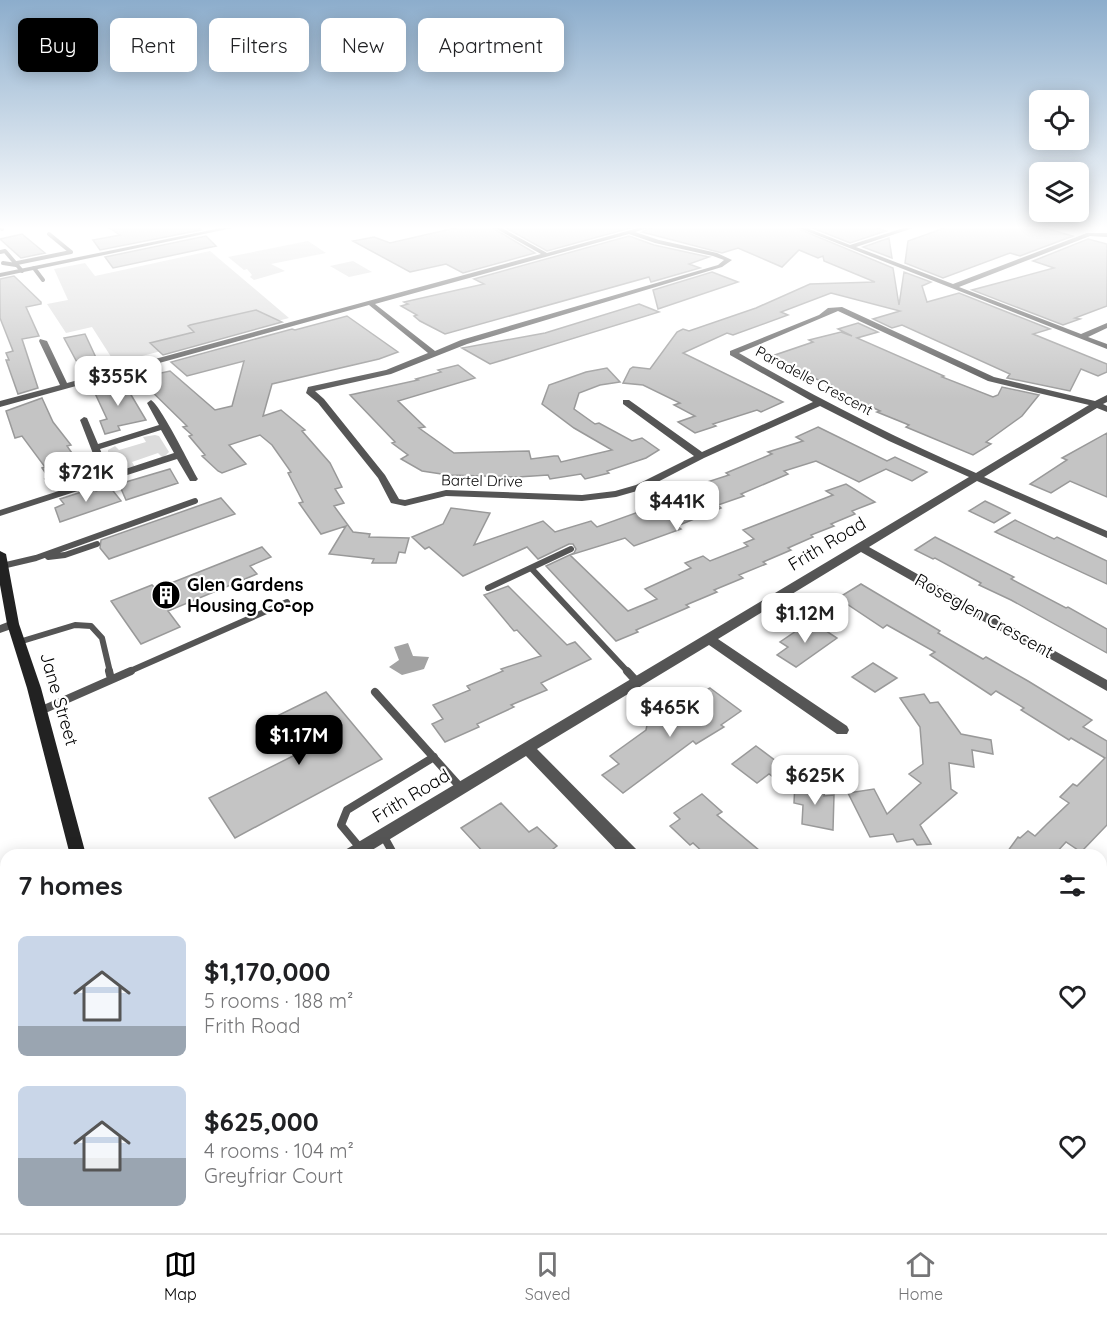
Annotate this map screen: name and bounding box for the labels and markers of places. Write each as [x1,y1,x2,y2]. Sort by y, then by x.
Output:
pin: $355K [76,356,160,407]
pin: $721K [44,452,128,503]
pin: $441K [635,481,719,532]
place label: Glen Gardens Housing Co-op [187,573,314,617]
building icon: Glen Gardens Housing Co-op [150,579,182,611]
pin: $1.12M [756,593,854,644]
pin: $465K [628,687,712,738]
pin: $1.17M [250,715,348,766]
pin: $625K [773,755,857,806]

